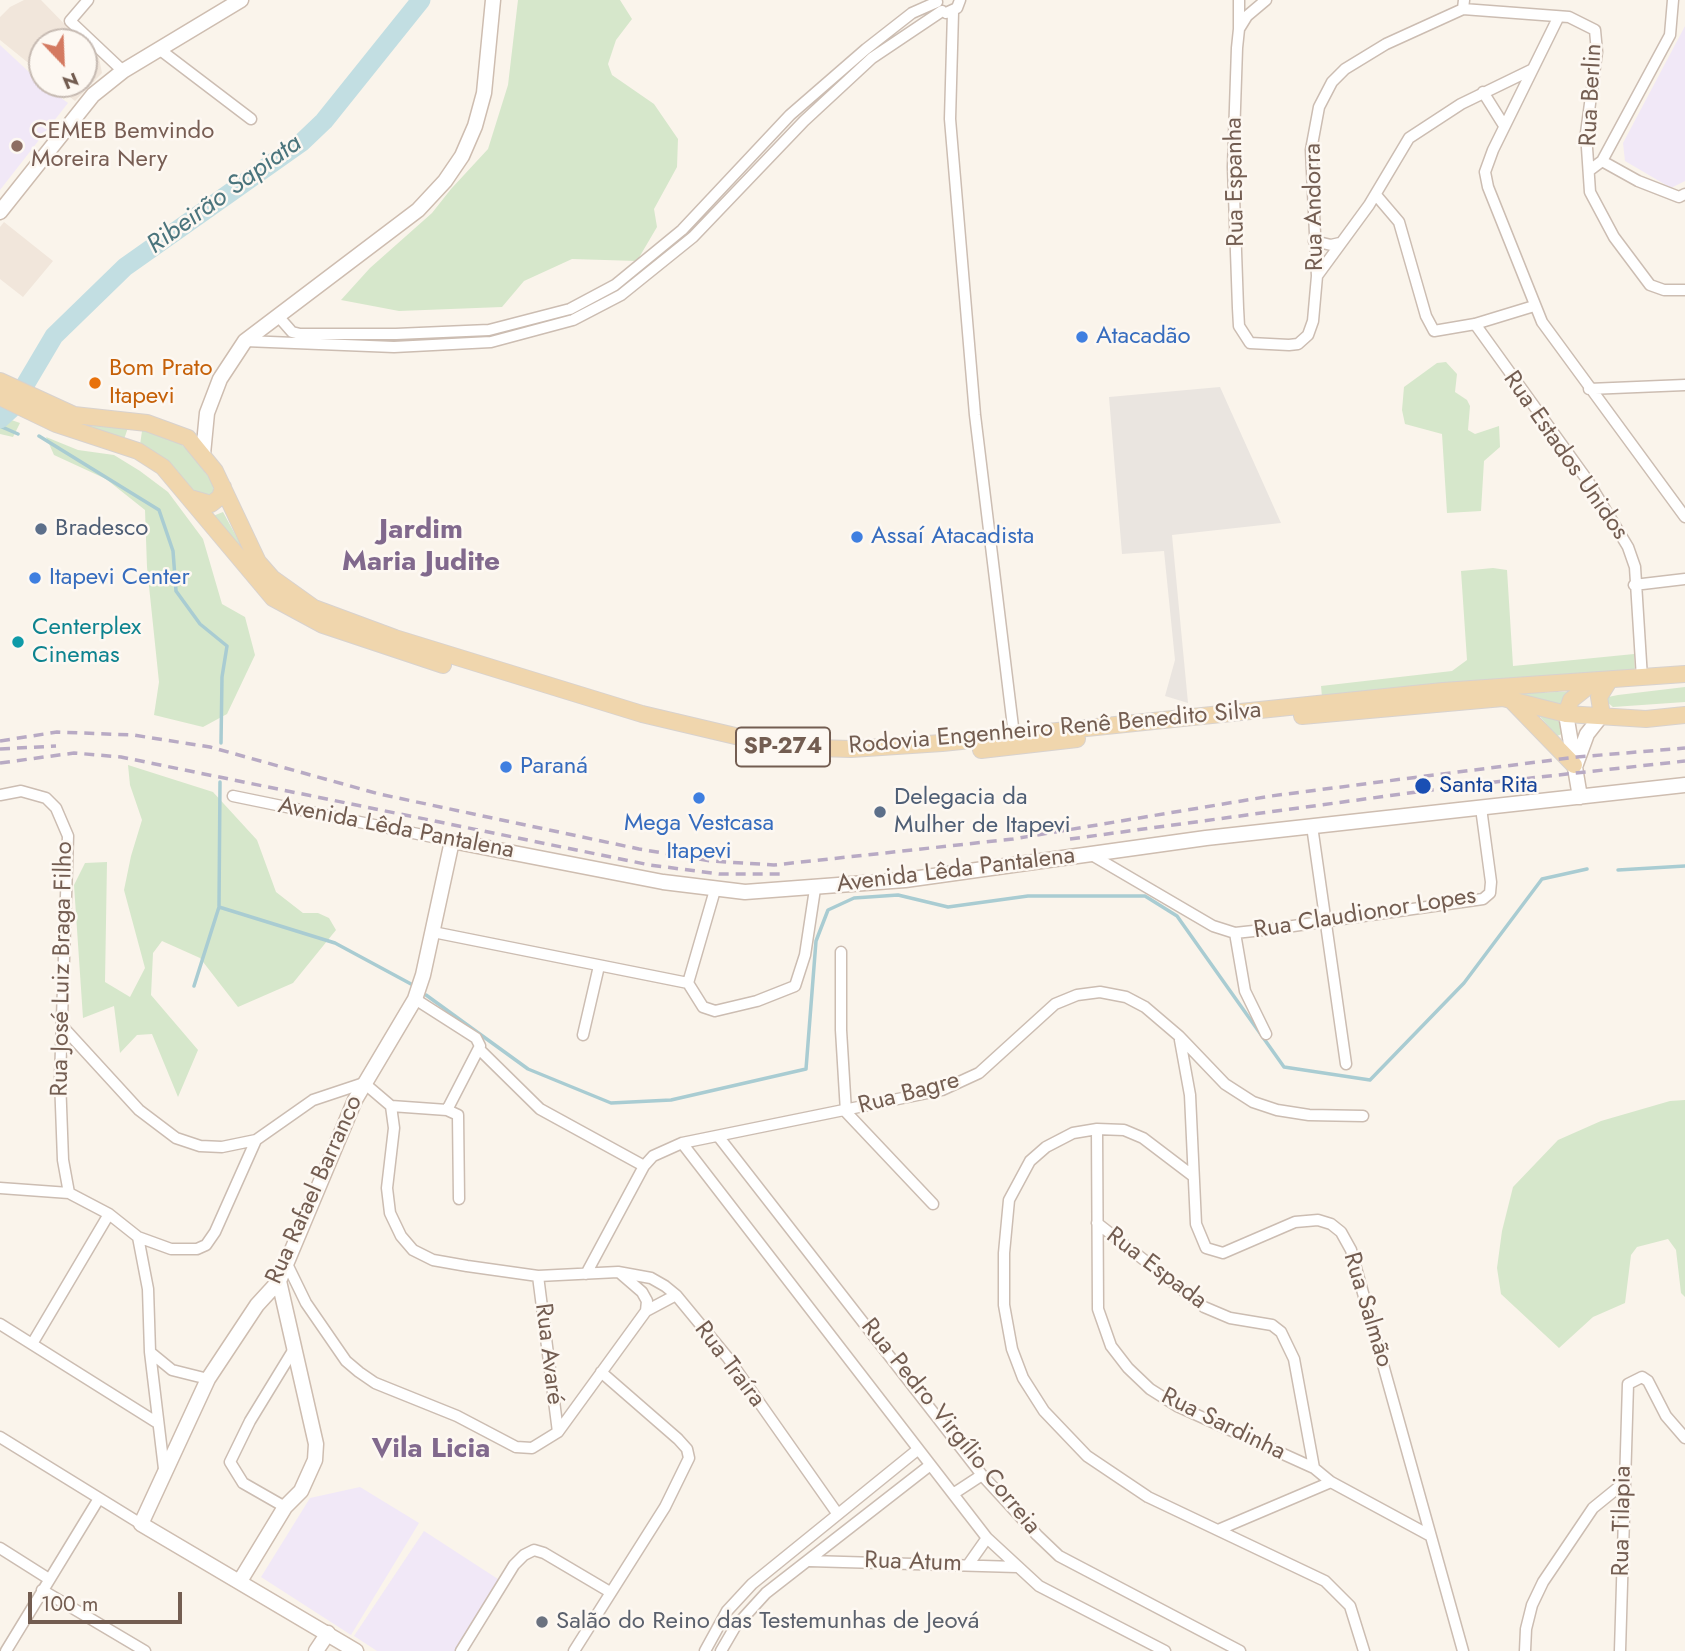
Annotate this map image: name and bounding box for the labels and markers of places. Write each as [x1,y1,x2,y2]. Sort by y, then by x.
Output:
place label: CEMEB Bemvindo Moreira Nery [31,118,214,174]
marker: CEMEB Bemvindo Moreira Nery [9,138,25,154]
place label: Atacadão [1096,323,1191,351]
marker: Atacadão [1074,329,1090,345]
place label: Bom Prato Itapevi [109,355,213,411]
marker: Bom Prato Itapevi [87,375,103,391]
place label: Bradesco [55,515,148,543]
marker: Bradesco [33,521,49,537]
place label: Assaí Atacadista [871,523,1034,551]
marker: Assaí Atacadista [849,529,865,545]
place label: Itapevi Center [49,564,190,592]
marker: Itapevi Center [27,570,43,586]
place label: Centerplex Cinemas [32,614,141,670]
marker: Centerplex Cinemas [10,634,26,650]
place label: Paraná [520,753,588,781]
marker: Paraná [498,759,514,775]
place label: Santa Rita [1439,772,1538,800]
marker: Santa Rita [1413,776,1433,796]
place label: Delegacia da Mulher de Itapevi [894,784,1071,840]
marker: Mega Vestcasa Itapevi [691,790,707,806]
marker: Delegacia da Mulher de Itapevi [872,804,888,820]
place label: Mega Vestcasa Itapevi [624,810,774,866]
place label: Salão do Reino das Testemunhas de Jeová [556,1608,979,1636]
marker: Salão do Reino das Testemunhas de Jeová [534,1614,550,1630]

